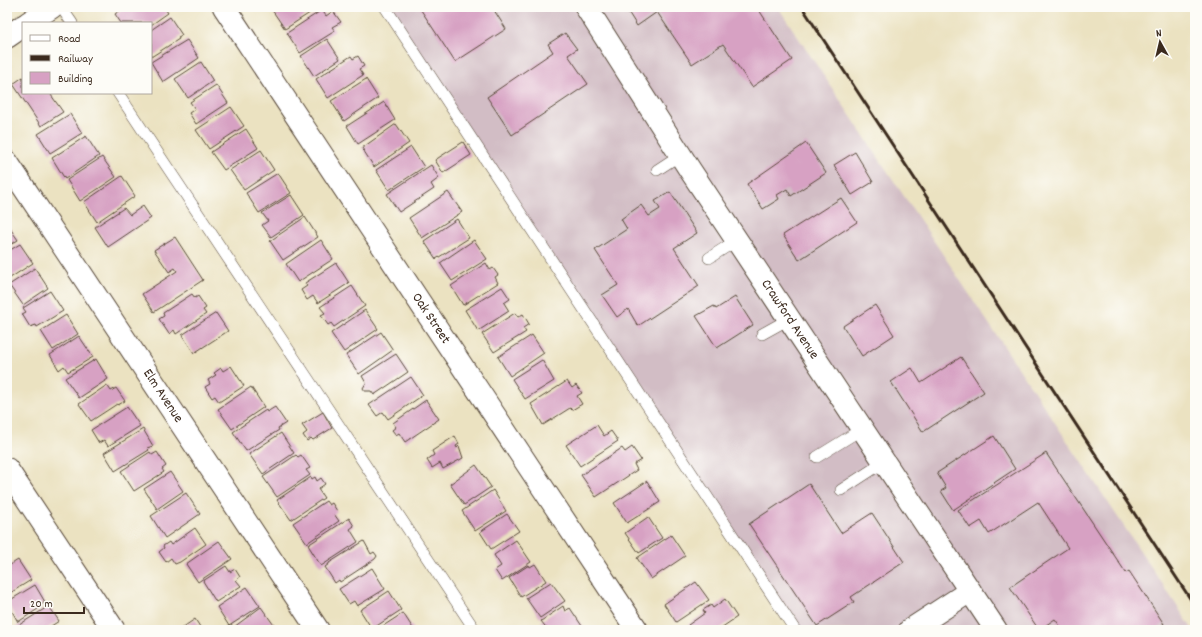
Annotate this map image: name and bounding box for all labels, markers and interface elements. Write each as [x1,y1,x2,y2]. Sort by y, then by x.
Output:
legend [22,22,152,94]
north arrow [1140,22,1180,62]
text: N [1155,26,1163,42]
text: Road [58,31,80,48]
text: Railway [58,51,94,68]
text: Building [58,71,93,88]
street label: Crawford Avenue [756,276,823,364]
street label: Oak Street [406,289,455,348]
street label: Elm Avenue [137,365,188,427]
scale bar [24,589,84,615]
text: 20 m [30,596,53,613]

